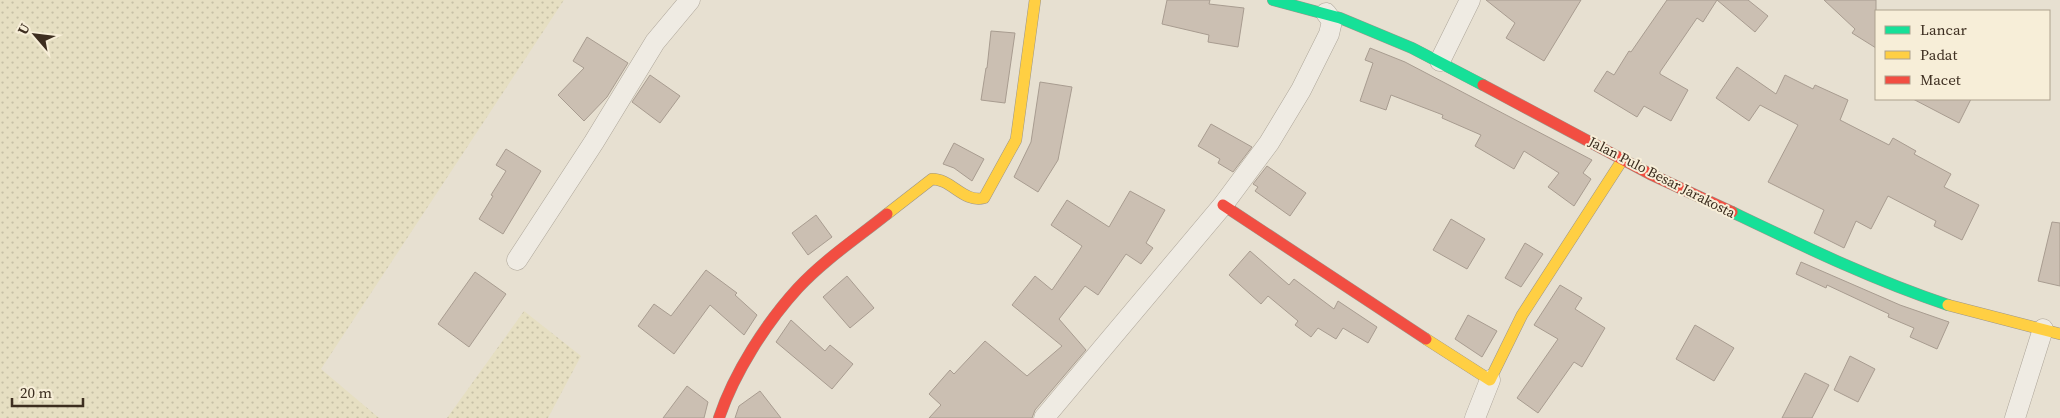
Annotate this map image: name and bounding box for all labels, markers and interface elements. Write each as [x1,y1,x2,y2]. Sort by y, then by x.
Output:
north arrow [10,10,60,60]
legend [1875,10,2050,100]
text: Lancar [1920,19,1967,40]
text: U [12,20,35,38]
text: Padat [1920,44,1957,65]
text: Macet [1920,69,1961,90]
street label: Jalan Pulo Besar Jarakosta [1584,131,1740,223]
scale bar [12,376,84,408]
text: 20 m [20,382,52,403]

